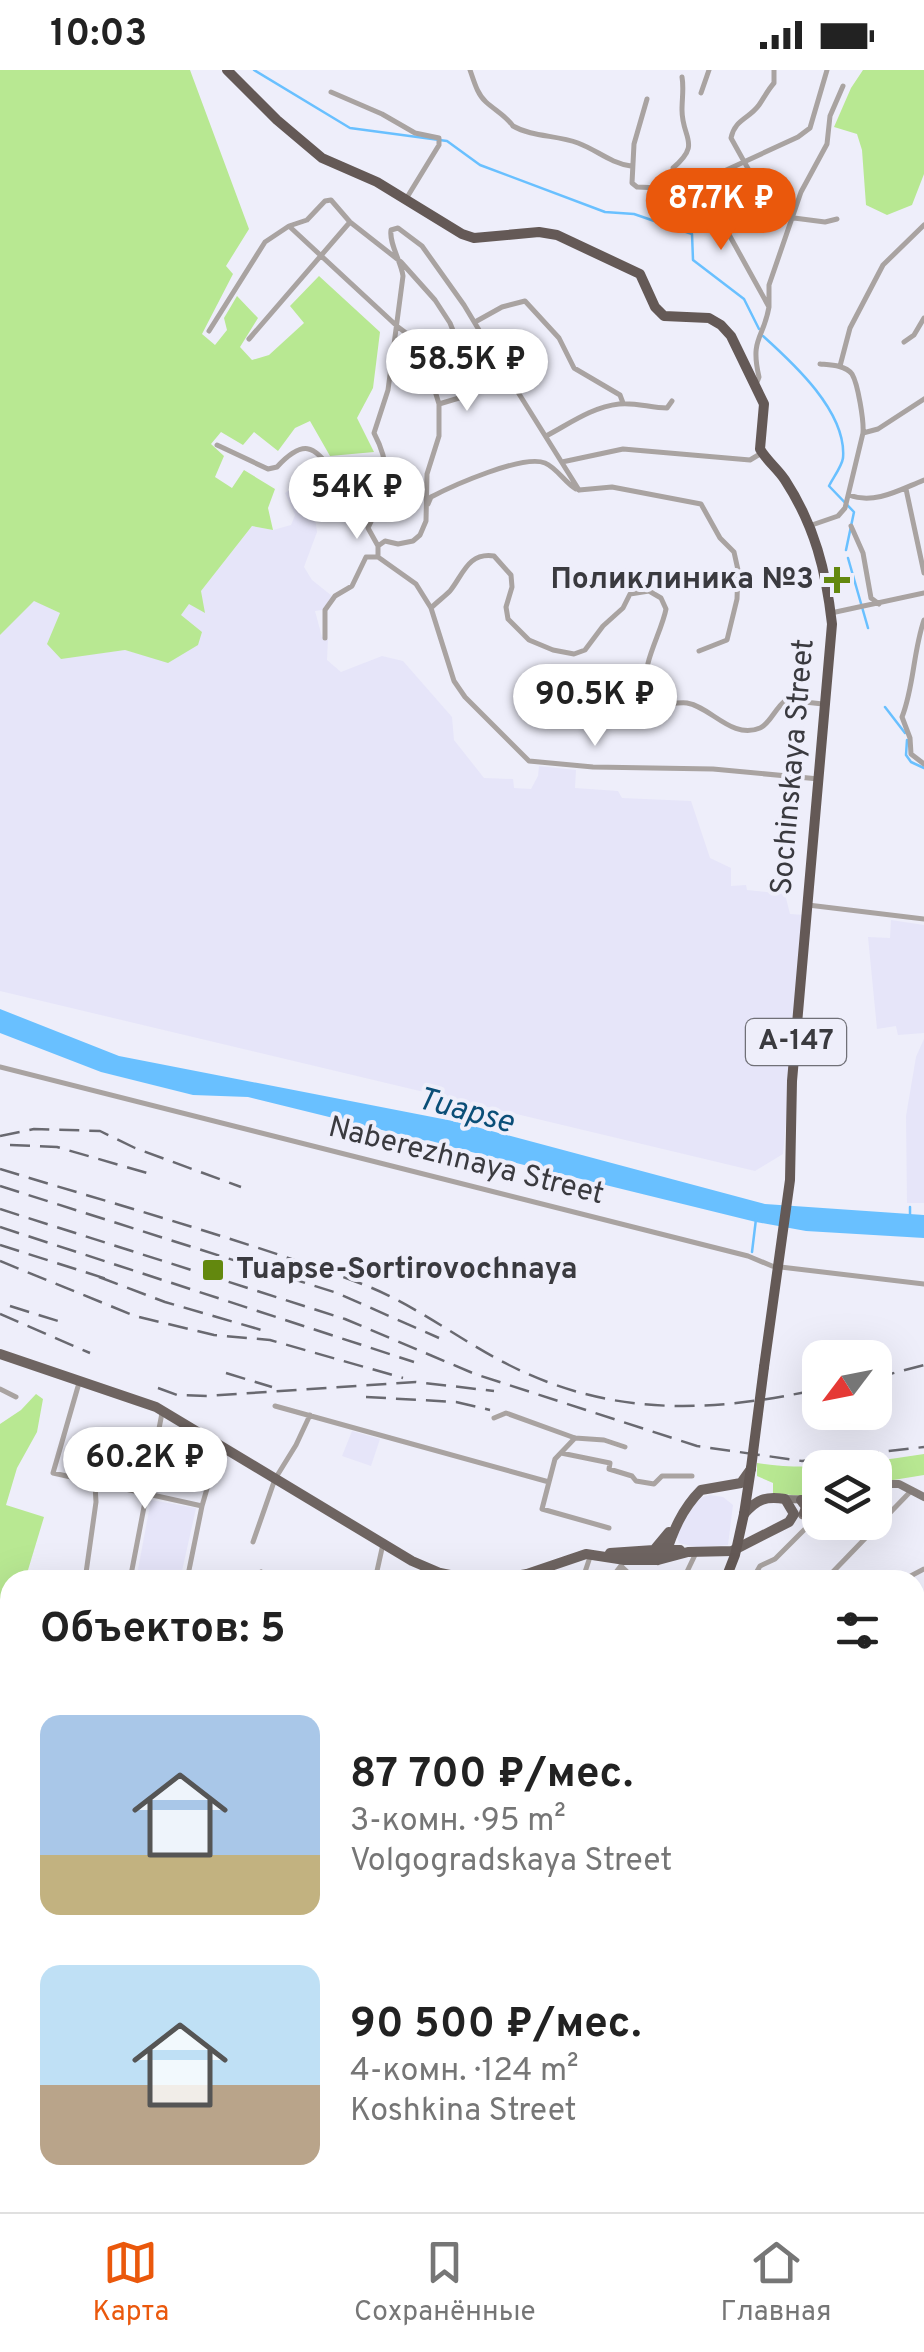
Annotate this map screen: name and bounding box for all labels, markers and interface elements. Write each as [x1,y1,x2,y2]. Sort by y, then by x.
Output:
text: 10:03 [50,11,147,60]
pin: 87.7K ₽ [629,168,813,253]
text: 87.7K ₽ [668,180,774,220]
pin: 58.5K ₽ [375,329,559,414]
text: 58.5K ₽ [408,341,526,381]
pin: 54K ₽ [287,457,427,542]
text: 54K ₽ [311,469,403,509]
place label: Поликлиника №3 [550,562,814,599]
marker: Поликлиника №3 [824,567,850,593]
street label: Sochinskaya Street [764,638,824,896]
pin: 90.5K ₽ [503,664,687,749]
text: 90.5K ₽ [535,676,655,716]
road number: А-147 [746,1019,846,1065]
water label: Tuapse [412,1080,518,1144]
street label: Naberezhnaya Street [324,1110,608,1214]
place label: Tuapse-Sortirovochnaya [236,1252,578,1289]
marker: Tuapse-Sortirovochnaya [200,1257,226,1283]
north arrow [802,1340,892,1430]
map controls [802,1340,892,1540]
pin: 60.2K ₽ [53,1427,237,1512]
text: 60.2K ₽ [85,1439,205,1479]
button: layers [802,1450,892,1540]
icon: filters [830,1603,885,1658]
text: Объектов: 5 [40,1604,286,1657]
text: 87 700 ₽/мес. [350,1749,633,1802]
icon: home [120,1755,240,1875]
text: 3-комн. · 95 m² [350,1802,566,1842]
text: Volgogradskaya Street [350,1842,672,1882]
text: 90 500 ₽/мес. [350,1999,641,2052]
icon: home [120,2005,240,2125]
text: 4-комн. · 124 m² [350,2052,579,2092]
text: Koshkina Street [350,2092,577,2132]
tab: Карта [92,2235,169,2331]
tab: Сохранённые [354,2235,536,2331]
tab: Главная [721,2235,832,2331]

